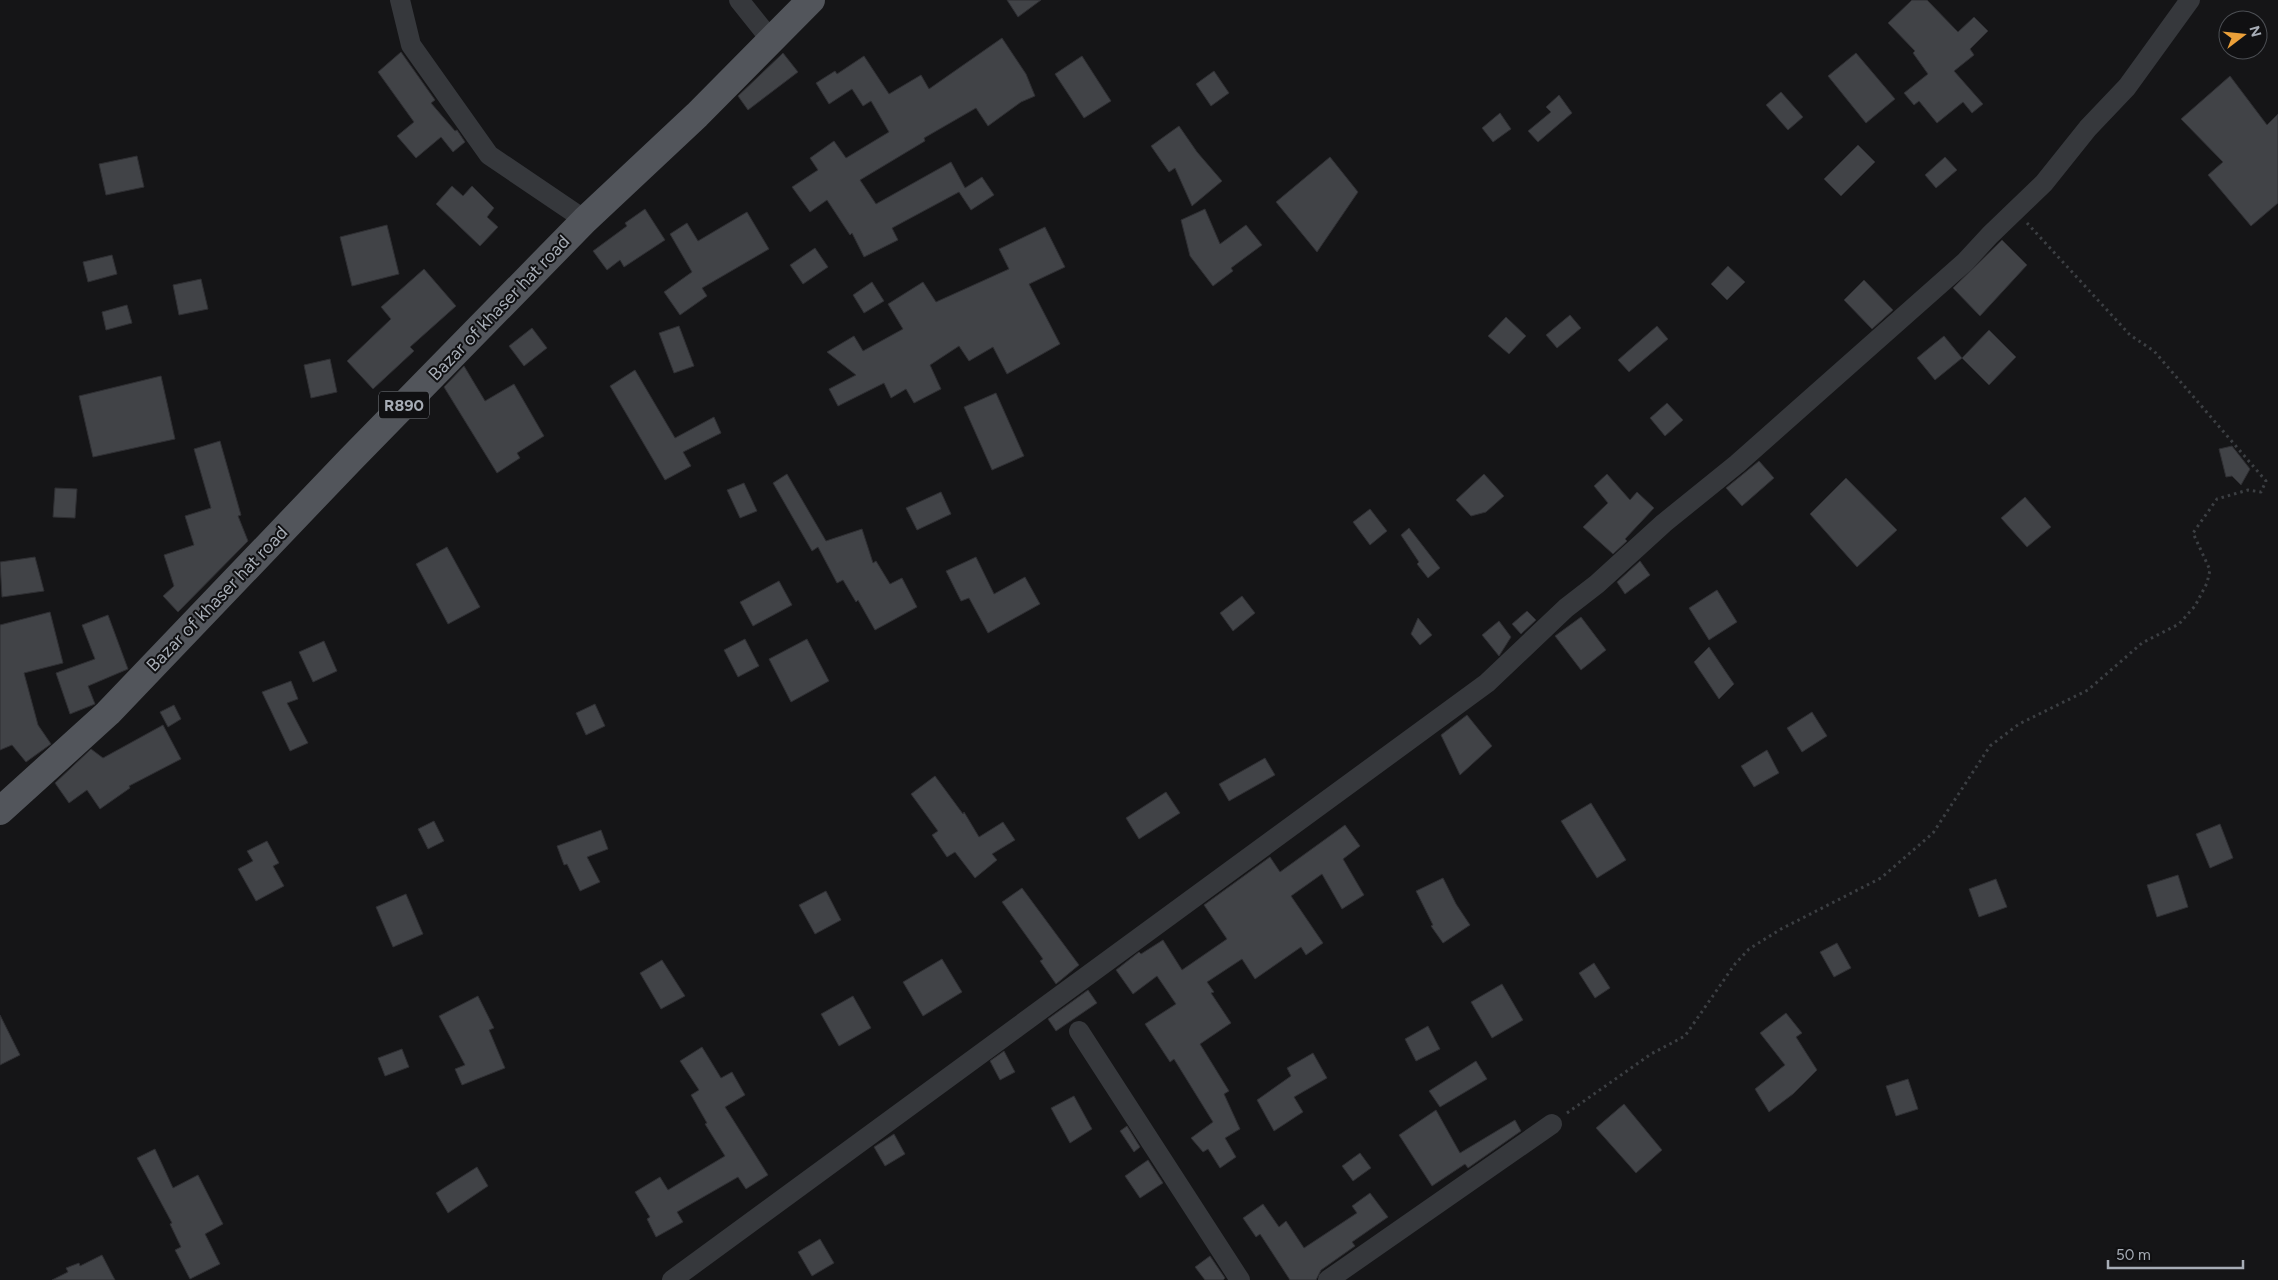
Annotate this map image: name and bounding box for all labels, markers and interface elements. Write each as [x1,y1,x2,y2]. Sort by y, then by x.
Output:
north arrow [2218,10,2268,60]
text: N [2245,24,2265,39]
street label: Bazar of khaser hat road [424,231,574,385]
road number: R890 [379,392,429,418]
street label: Bazar of khaser hat road [142,522,292,676]
scale bar [2108,1238,2243,1270]
text: 50 m [2116,1246,2151,1264]

